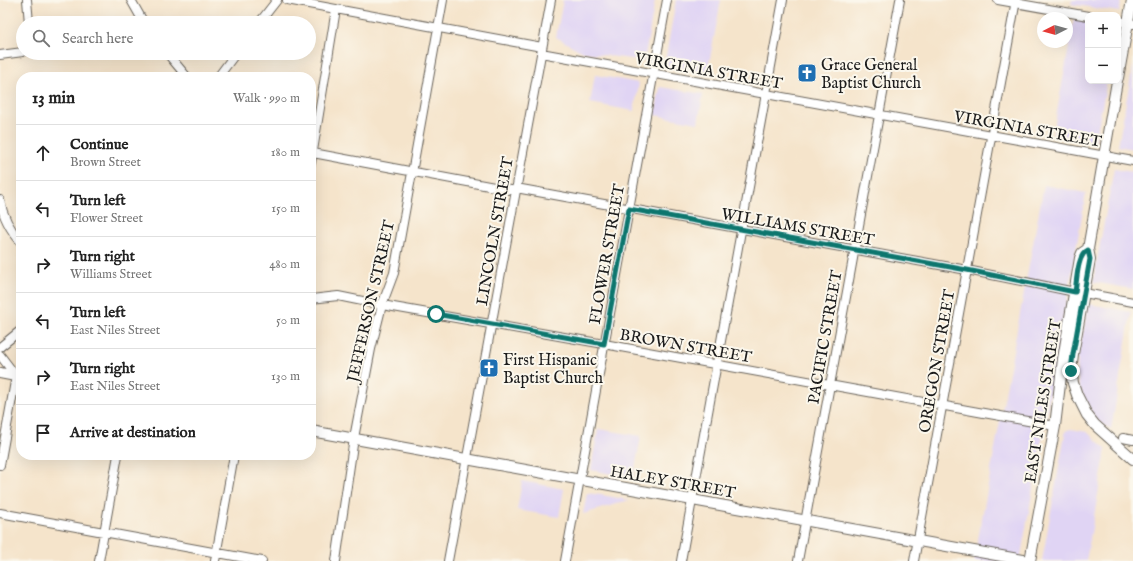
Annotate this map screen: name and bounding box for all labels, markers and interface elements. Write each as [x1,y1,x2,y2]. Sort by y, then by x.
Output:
north arrow [1037,12,1073,48]
map controls [1085,12,1121,84]
button: + [1085,12,1121,48]
search box [16,16,316,60]
icon: search [30,27,52,49]
text: Search here [62,29,133,48]
button: − [1085,48,1121,84]
street label: VIRGINIA STREET [632,49,784,95]
place label: Grace General Baptist Church [821,56,921,94]
church icon: Grace General Baptist Church [796,62,818,84]
text: 13 min [32,88,75,109]
text: Walk · 990 m [233,90,300,107]
street label: VIRGINIA STREET [951,107,1103,153]
text: Continue [70,135,128,154]
icon: ahead [32,142,54,164]
text: 180 m [271,144,300,161]
text: Brown Street [70,154,141,171]
street label: LINCOLN STREET [473,155,519,307]
street label: FLOWER STREET [586,182,630,326]
text: Turn left [70,191,126,210]
icon: left [32,198,54,220]
text: 150 m [271,200,300,217]
street label: WILLIAMS STREET [720,205,876,251]
text: Flower Street [70,210,143,227]
street label: JEFFERSON STREET [343,218,400,386]
text: Turn right [70,247,135,266]
icon: right [32,254,54,276]
text: 480 m [269,256,300,273]
text: Williams Street [70,266,152,283]
street label: PACIFIC STREET [804,269,848,406]
street label: OREGON STREET [916,288,960,435]
text: Turn left [70,303,126,322]
route start [427,305,445,323]
icon: left [32,310,54,332]
text: 50 m [276,312,300,329]
street label: EAST NILES STREET [1021,317,1067,485]
text: East Niles Street [70,322,160,339]
street label: BROWN STREET [618,326,754,368]
place label: First Hispanic Baptist Church [503,351,603,389]
church icon: First Hispanic Baptist Church [478,357,500,379]
text: Turn right [70,359,135,378]
route end [1062,362,1080,380]
icon: right [32,366,54,388]
text: 130 m [271,368,300,385]
text: East Niles Street [70,378,160,395]
icon: arrive [32,422,54,444]
text: Arrive at destination [70,423,196,442]
street label: HALEY STREET [608,462,737,504]

